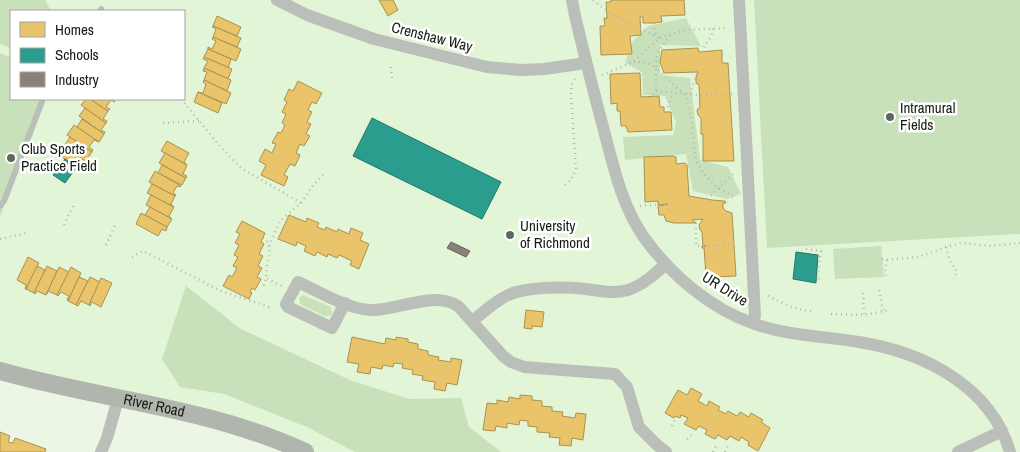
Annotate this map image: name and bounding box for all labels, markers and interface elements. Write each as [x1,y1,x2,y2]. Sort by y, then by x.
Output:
legend [10,10,185,100]
street label: Crenshaw Way [389,16,476,57]
text: Homes [55,19,94,40]
text: Schools [55,44,99,65]
text: Industry [55,69,100,90]
place label: Intramural Fields [900,97,955,135]
marker: Intramural Fields [884,111,896,123]
place label: Club Sports Practice Field [21,138,97,176]
marker: Club Sports Practice Field [5,152,17,164]
place label: University of Richmond [520,215,590,253]
marker: University of Richmond [504,229,516,241]
street label: UR Drive [698,266,752,311]
street label: River Road [122,388,187,422]

